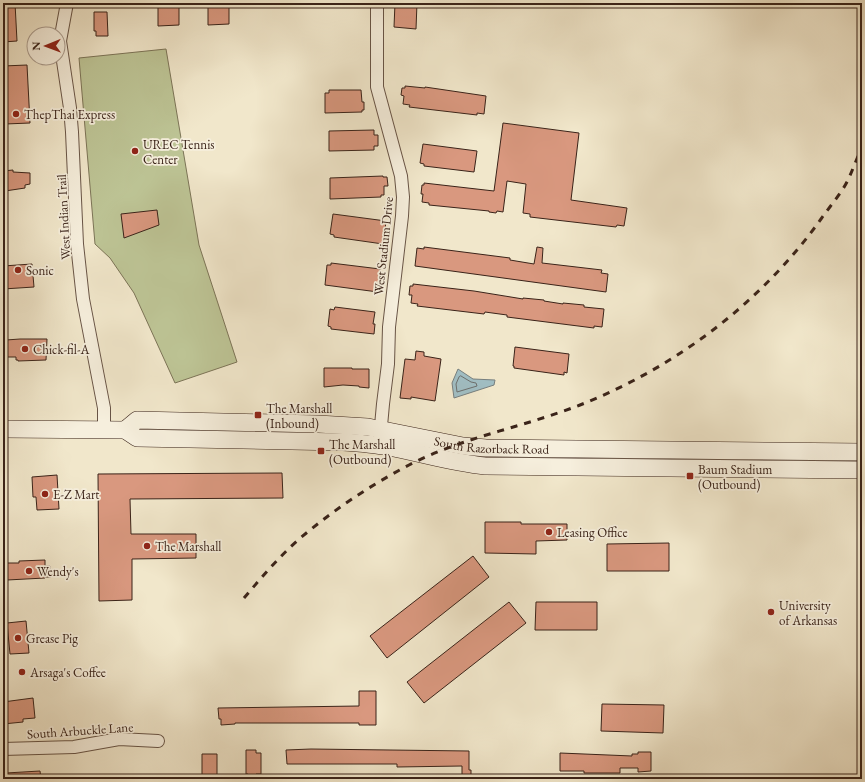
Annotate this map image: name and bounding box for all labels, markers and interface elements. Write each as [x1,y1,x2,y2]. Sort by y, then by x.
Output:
north arrow [26,26,66,66]
text: N [29,42,43,51]
place label: ThepThai Express [24,106,115,123]
marker: ThepThai Express [11,109,21,119]
place label: UREC Tennis Center [143,136,215,168]
marker: UREC Tennis Center [130,146,140,156]
street label: West Indian Trail [53,174,74,260]
street label: West Stadium Drive [370,196,397,296]
place label: Sonic [26,262,54,279]
marker: Sonic [13,265,23,275]
place label: Chick-fil-A [33,341,90,358]
marker: Chick-fil-A [20,344,30,354]
place label: The Marshall (Inbound) [266,400,332,432]
marker: The Marshall (Inbound) [253,410,263,420]
street label: South Razorback Road [432,432,550,458]
place label: The Marshall (Outbound) [329,436,395,468]
marker: The Marshall (Outbound) [316,446,326,456]
place label: Baum Stadium (Outbound) [698,461,772,493]
marker: Baum Stadium (Outbound) [685,471,695,481]
place label: E-Z Mart [53,486,99,503]
marker: E-Z Mart [40,489,50,499]
place label: Leasing Office [557,524,627,541]
marker: Leasing Office [544,527,554,537]
place label: The Marshall [155,538,221,555]
marker: The Marshall [142,541,152,551]
place label: Wendy's [37,563,79,580]
marker: Wendy's [24,566,34,576]
place label: University of Arkansas [779,597,837,629]
marker: University of Arkansas [766,607,776,617]
place label: Grease Pig [26,630,78,647]
marker: Grease Pig [13,633,23,643]
place label: Arsaga's Coffee [29,664,106,681]
marker: Arsaga's Coffee [17,667,27,677]
street label: South Arbuckle Lane [26,718,134,743]

